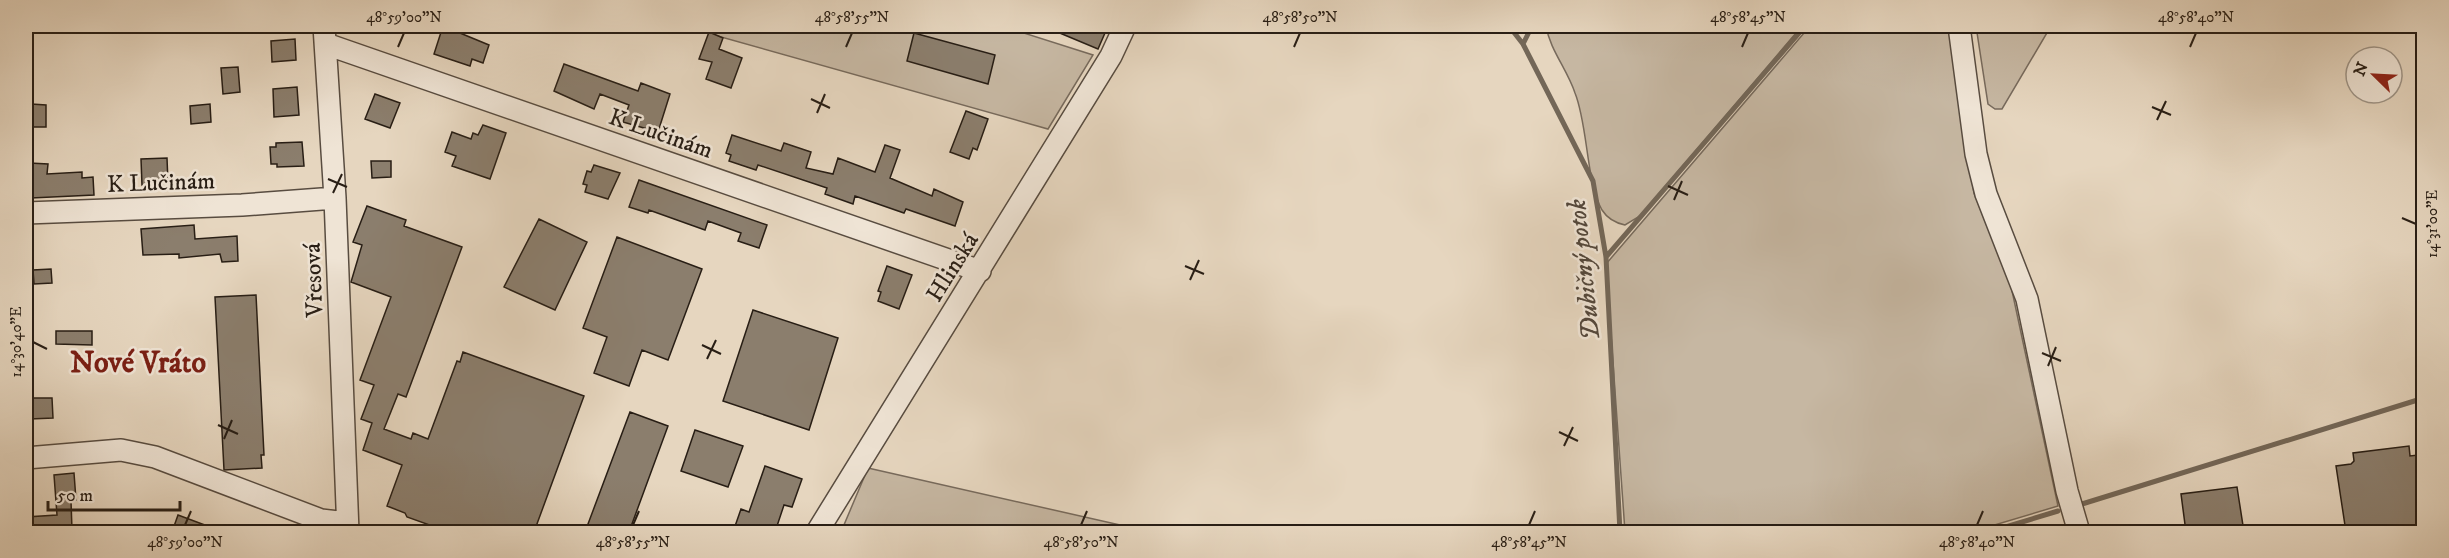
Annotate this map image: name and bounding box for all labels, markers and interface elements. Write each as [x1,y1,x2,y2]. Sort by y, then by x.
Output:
text: 48°59'00"N [366,8,442,27]
text: 48°58'55"N [815,8,889,27]
text: 48°58'50"N [1263,8,1338,27]
text: 48°58'45"N [1710,8,1786,27]
text: 48°58'40"N [2158,8,2234,27]
north arrow [2344,45,2404,105]
text: N [2349,59,2373,79]
street label: K Lučinám [605,102,717,166]
street label: K Lučinám [106,166,216,200]
text: 14°31'00"E [2423,190,2442,258]
water label: Dubičný potok [1561,197,1608,342]
street label: Hlinská [920,227,986,308]
street label: Vřesová [298,241,330,319]
text: 14°30'40"E [7,306,26,378]
district label: Nové Vráto [70,345,206,382]
scale bar [48,474,180,512]
text: 50 m [57,485,93,507]
text: 48°59'00"N [147,533,223,552]
text: 48°58'55"N [596,533,670,552]
text: 48°58'50"N [1044,533,1119,552]
text: 48°58'45"N [1491,533,1567,552]
text: 48°58'40"N [1939,533,2015,552]

